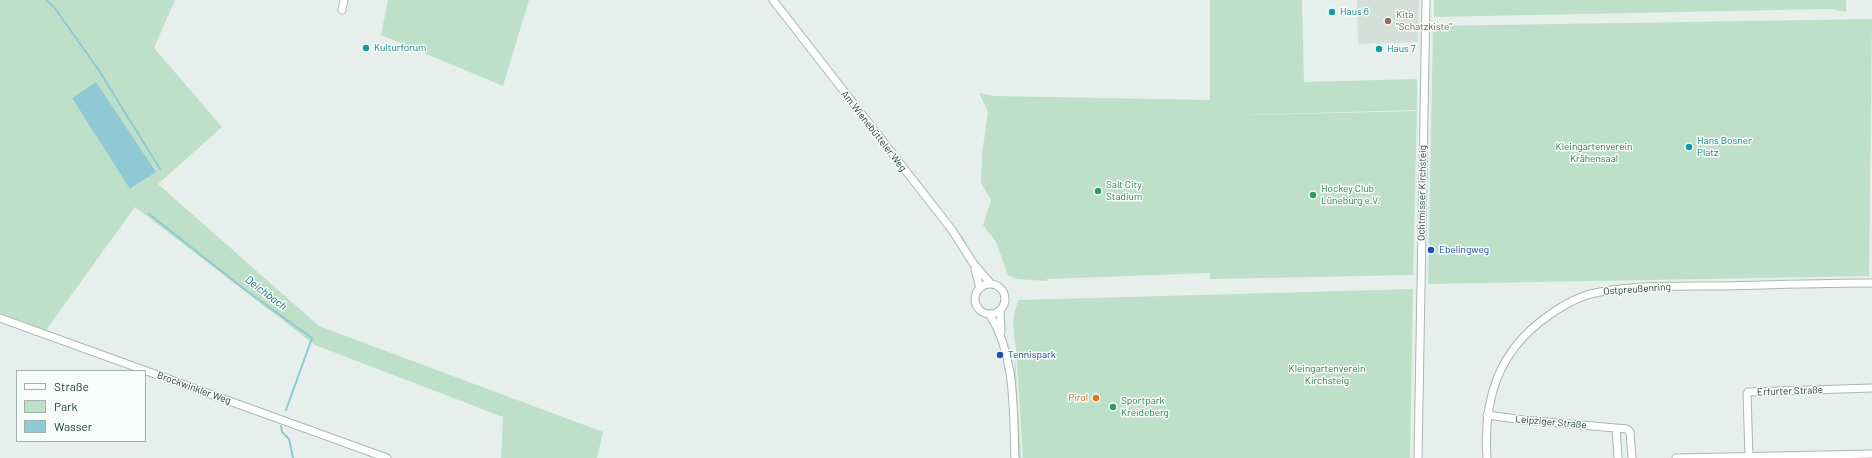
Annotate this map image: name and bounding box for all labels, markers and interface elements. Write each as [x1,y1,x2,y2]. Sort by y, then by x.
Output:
place label: Haus 6 [1340,6,1369,18]
marker: Haus 6 [1327,7,1337,17]
place label: Kita "Schatzkiste" [1396,9,1452,32]
marker: Kita "Schatzkiste" [1383,16,1393,26]
place label: Kulturforum [374,42,426,54]
marker: Kulturforum [361,43,371,53]
place label: Haus 7 [1387,43,1416,55]
marker: Haus 7 [1374,44,1384,54]
street label: Am Wienebütteler Weg [839,88,909,174]
place label: Hans Bosner Platz [1697,135,1752,158]
park label: Kleingartenverein Krähensaal [1556,141,1632,164]
marker: Hans Bosner Platz [1684,142,1694,152]
street label: Ochtmisser Kirchsteig [1415,145,1429,241]
place label: Salt City Stadium [1106,179,1142,202]
place label: Hockey Club Lüneburg e.V. [1321,183,1380,206]
marker: Salt City Stadium [1093,186,1103,196]
marker: Hockey Club Lüneburg e.V. [1308,190,1318,200]
place label: Ebelingweg [1439,244,1489,256]
marker: Ebelingweg [1426,245,1436,255]
water label: Deichbach [242,273,290,313]
street label: Ostpreußenring [1603,281,1671,297]
place label: Tennispark [1008,349,1056,361]
marker: Tennispark [995,350,1005,360]
park label: Kleingartenverein Kirchsteig [1289,363,1365,386]
street label: Brockwinkler Weg [155,369,233,407]
legend [16,370,146,442]
text: Straße [54,379,89,393]
street label: Erfurter Straße [1757,384,1823,398]
place label: Pirol [1068,392,1088,404]
marker: Pirol [1091,393,1101,403]
place label: Sportpark Kreideberg [1121,395,1169,418]
text: Park [54,399,78,413]
marker: Sportpark Kreideberg [1108,402,1118,412]
street label: Leipziger Straße [1515,413,1587,431]
text: Wasser [54,419,92,433]

